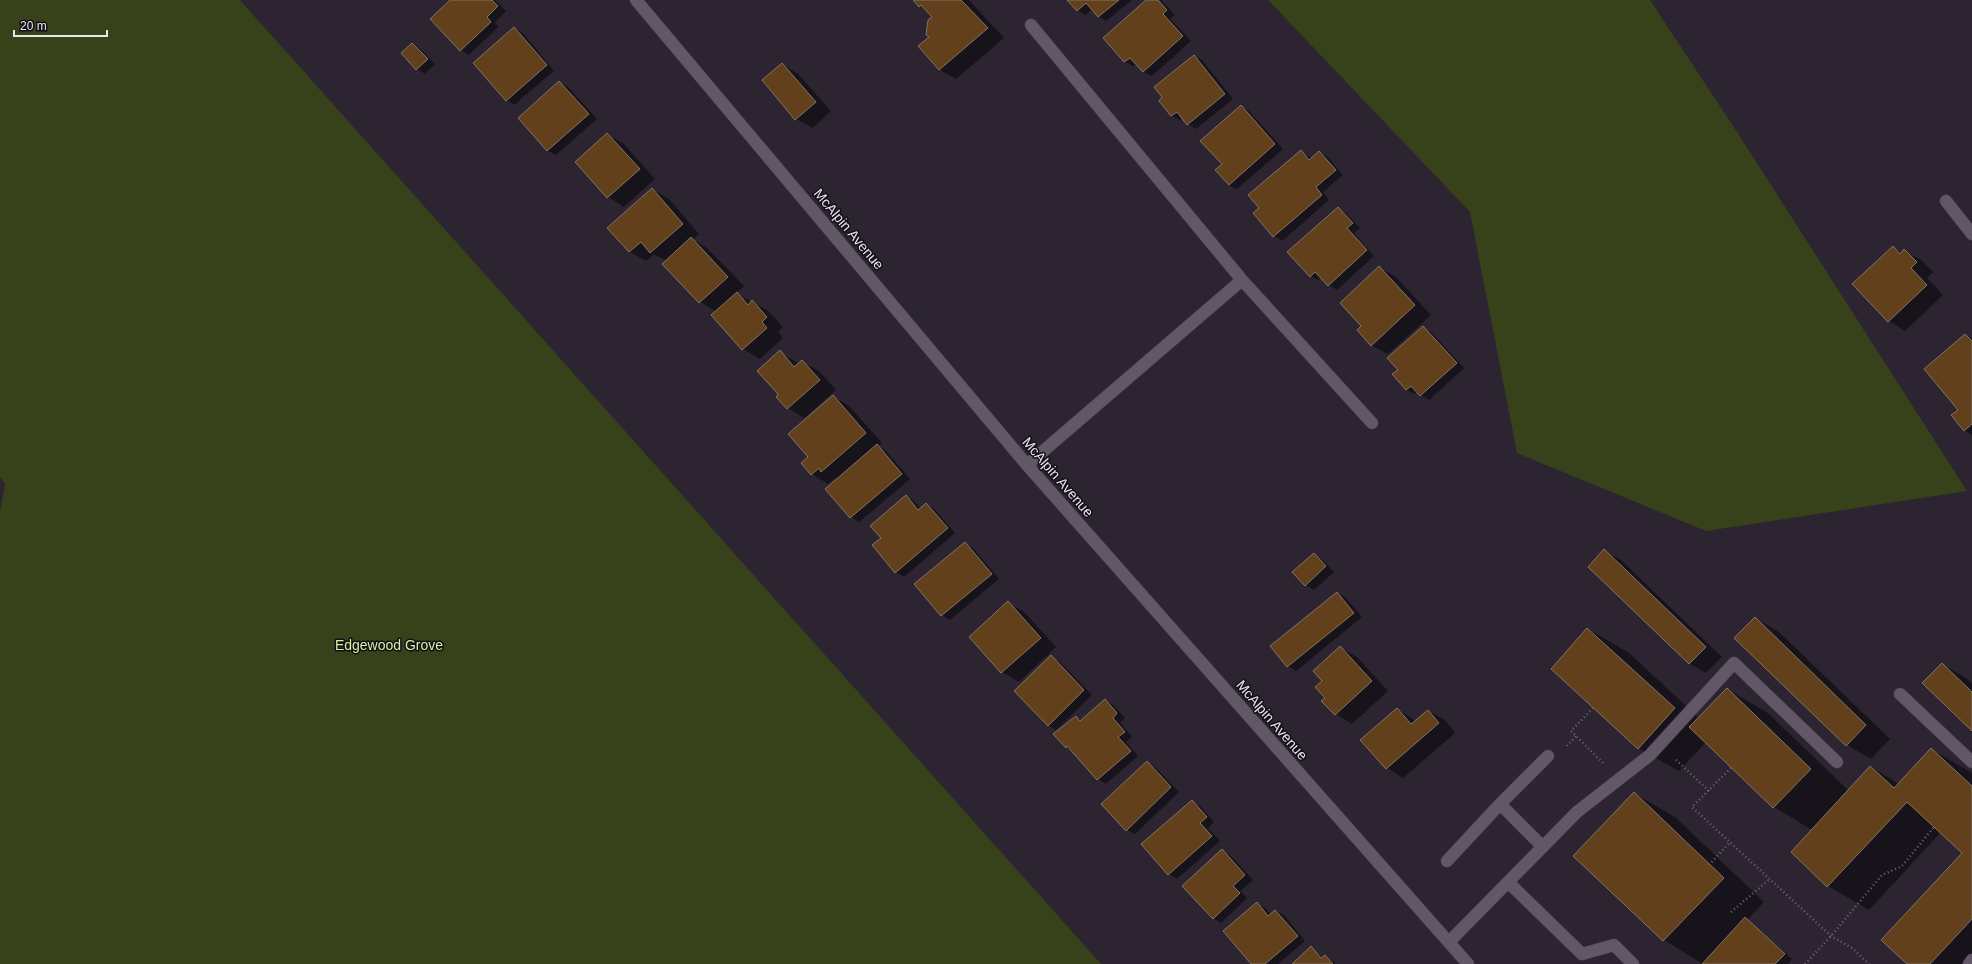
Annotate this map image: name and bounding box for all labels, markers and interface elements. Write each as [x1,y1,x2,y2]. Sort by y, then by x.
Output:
scale bar [14,12,107,38]
text: 20 m [20,19,47,33]
street label: McAlpin Avenue [811,186,887,273]
street label: McAlpin Avenue [1019,434,1097,520]
park label: Edgewood Grove [335,637,443,653]
street label: McAlpin Avenue [1233,677,1311,763]

